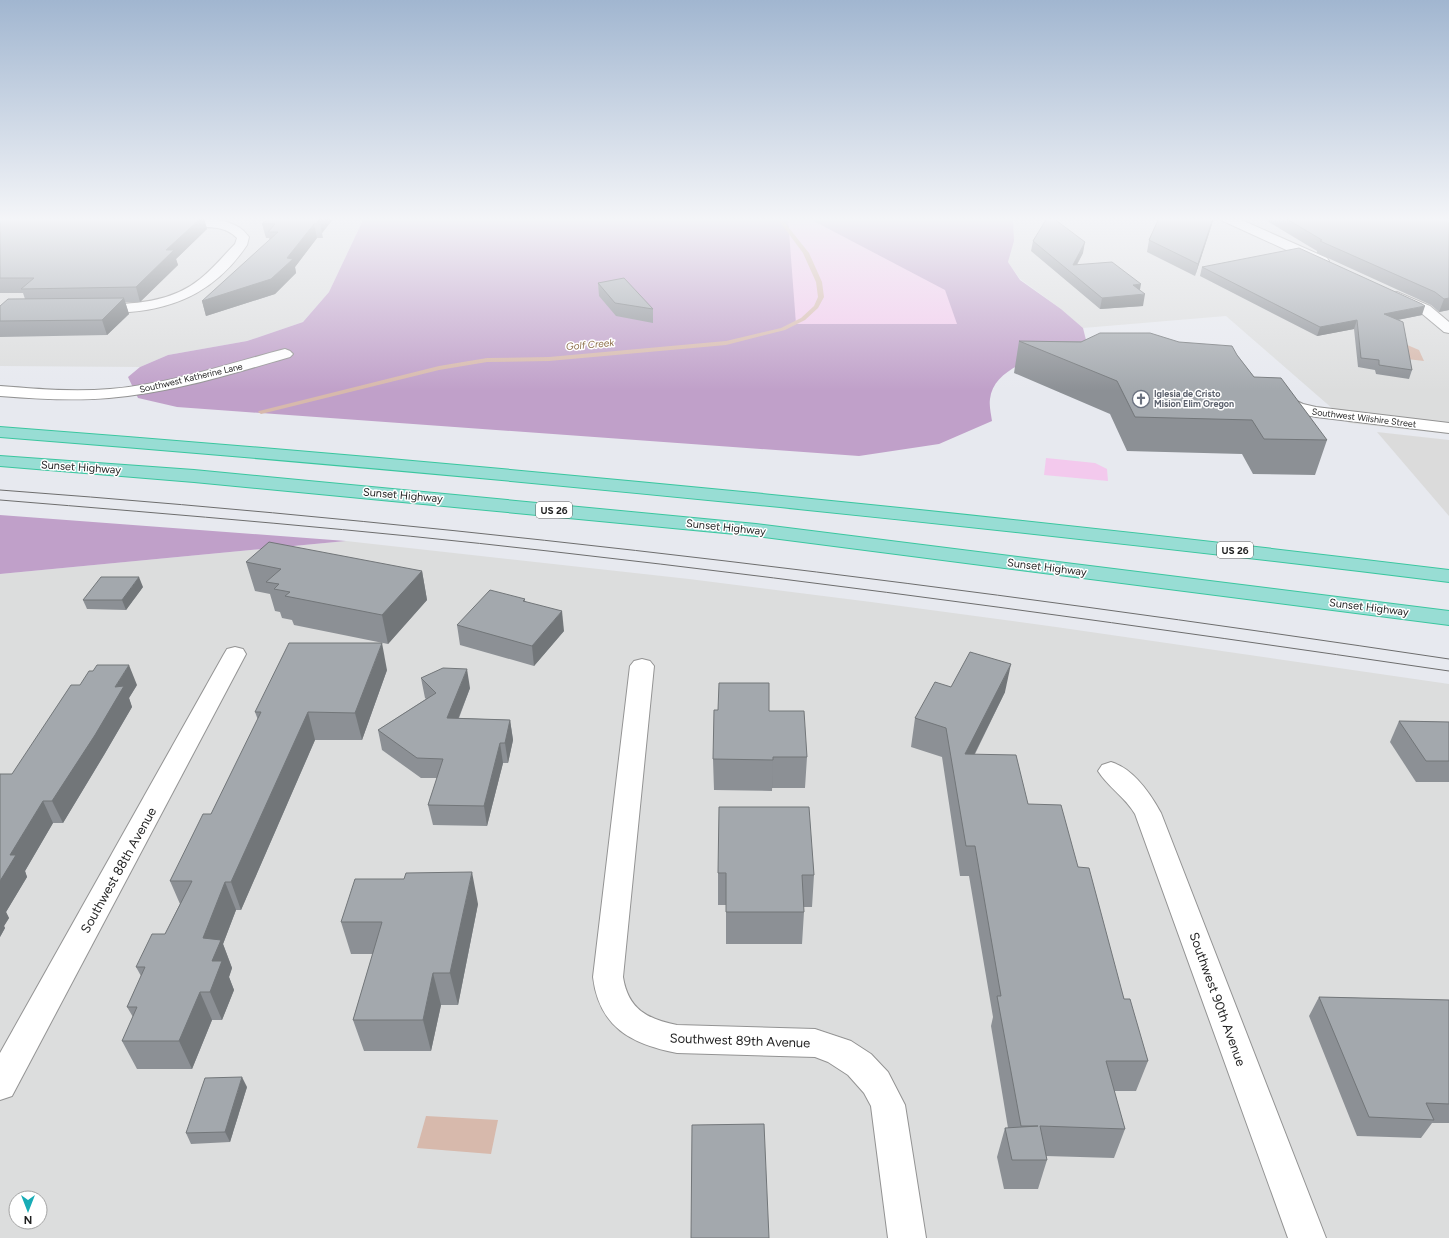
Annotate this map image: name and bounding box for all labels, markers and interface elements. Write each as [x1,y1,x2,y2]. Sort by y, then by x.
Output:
water label: Golf Creek [565,336,616,353]
street label: Southwest Katherine Lane [138,360,244,395]
place label: Iglesia de Cristo Mision Elim Oregon [1154,388,1234,409]
church icon: Iglesia de Cristo Mision Elim Oregon [1131,389,1151,409]
street label: Southwest Wilshire Street [1311,406,1418,429]
street label: Sunset Highway [41,458,122,477]
street label: Sunset Highway [362,486,444,505]
road number: US 26 [536,502,572,518]
street label: Sunset Highway [685,517,767,538]
road number: US 26 [1217,542,1253,558]
street label: Sunset Highway [1006,556,1088,579]
street label: Sunset Highway [1328,596,1410,619]
street label: Southwest 88th Avenue [78,805,159,936]
street label: Southwest 90th Avenue [1186,930,1249,1068]
street label: Southwest 89th Avenue [669,1031,811,1050]
north arrow [8,1190,48,1230]
text: N [24,1213,32,1226]

